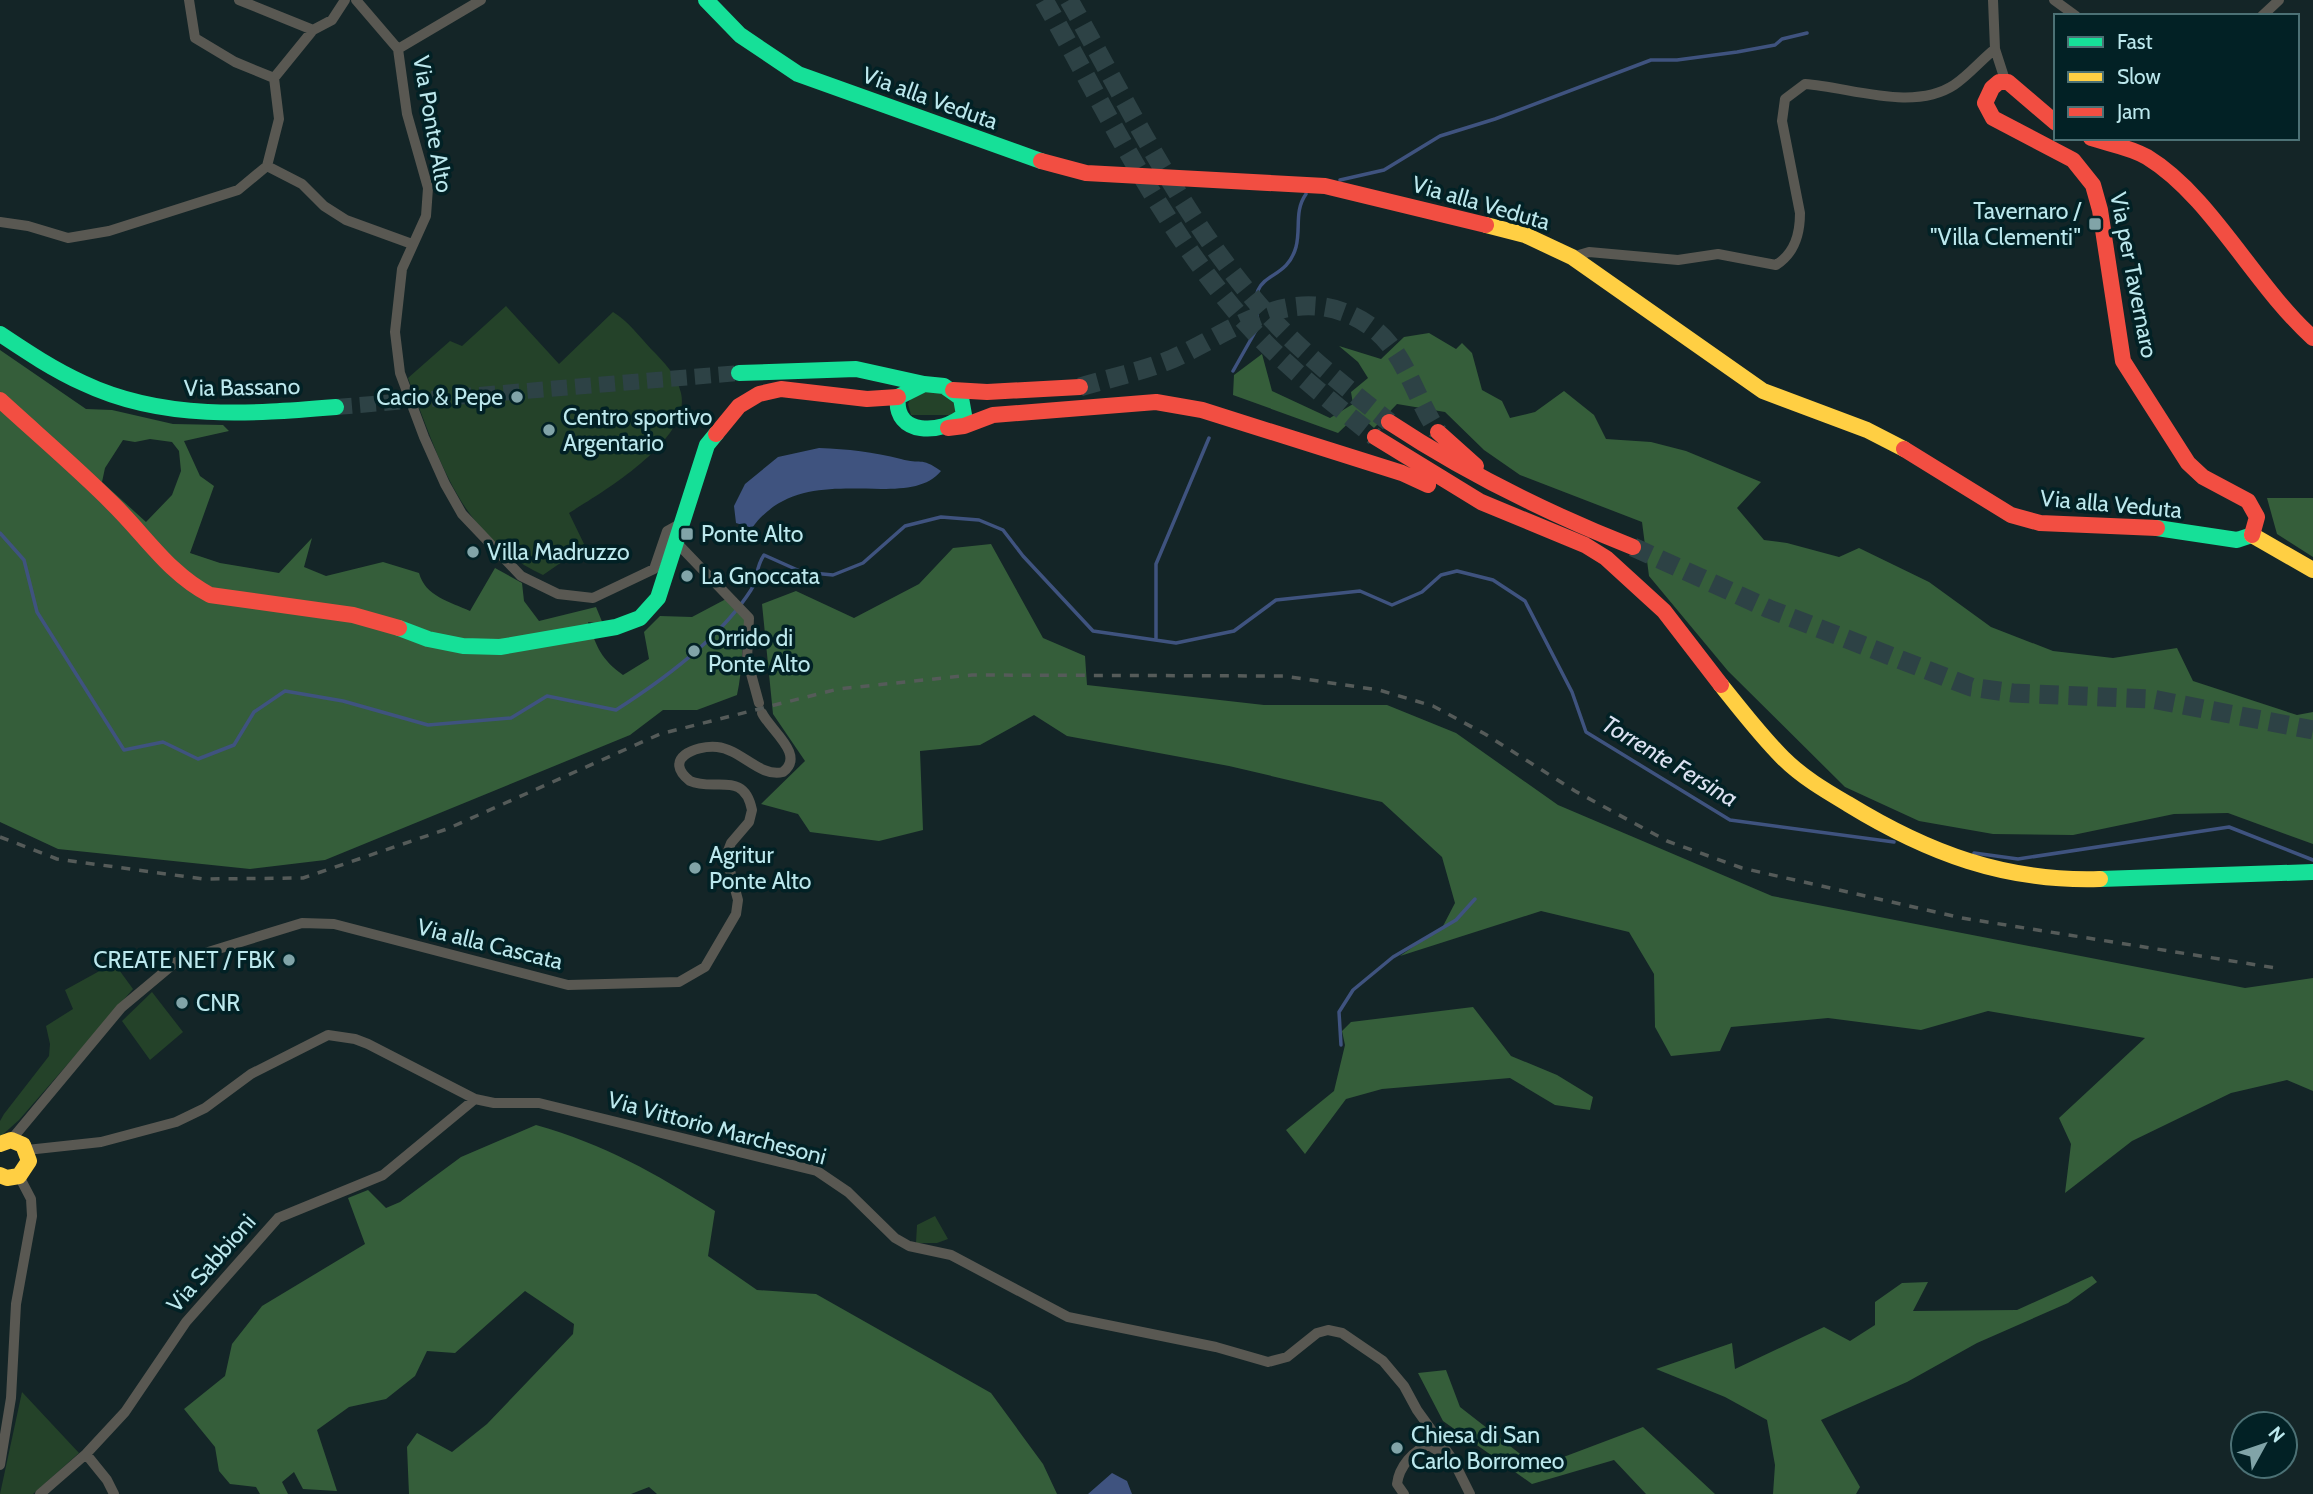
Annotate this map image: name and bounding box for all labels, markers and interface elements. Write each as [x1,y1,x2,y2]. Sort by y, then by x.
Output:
legend [2054,14,2299,140]
text: Fast [2117,29,2153,54]
street label: Via Ponte Alto [407,53,459,195]
street label: Via alla Veduta [858,61,1002,135]
text: Slow [2117,64,2161,89]
text: Jam [2116,99,2151,124]
street label: Via alla Veduta [1409,170,1553,236]
street label: Via per Tavernaro [2104,190,2164,360]
place label: Tavernaro / "Villa Clementi" [1930,197,2083,251]
marker: Tavernaro / "Villa Clementi" [2087,216,2103,232]
street label: Via Bassano [184,372,300,402]
place label: Cacio & Pepe [376,383,503,411]
marker: Cacio & Pepe [509,389,525,405]
place label: Centro sportivo Argentario [563,403,712,457]
marker: Centro sportivo Argentario [541,422,557,438]
street label: Via alla Veduta [2039,484,2183,524]
place label: Ponte Alto [701,520,803,548]
marker: Ponte Alto [679,526,695,542]
place label: Villa Madruzzo [487,538,630,566]
marker: Villa Madruzzo [465,544,481,560]
place label: La Gnoccata [701,562,820,590]
marker: La Gnoccata [679,568,695,584]
place label: Orrido di Ponte Alto [708,624,810,678]
marker: Orrido di Ponte Alto [686,643,702,659]
water label: Torrente Fersina [1597,709,1743,813]
place label: Agritur Ponte Alto [709,841,811,895]
marker: Agritur Ponte Alto [687,860,703,876]
street label: Via alla Cascata [414,912,566,976]
place label: CREATE NET / FBK [93,946,275,974]
marker: CREATE NET / FBK [281,952,297,968]
place label: CNR [196,989,240,1017]
marker: CNR [174,995,190,1011]
street label: Via Vittorio Marchesoni [605,1085,829,1171]
street label: Via Sabbioni [161,1208,261,1318]
north arrow [2229,1410,2299,1480]
place label: Chiesa di San Carlo Borromeo [1411,1421,1564,1475]
text: N [2264,1422,2290,1447]
marker: Chiesa di San Carlo Borromeo [1389,1440,1405,1456]

